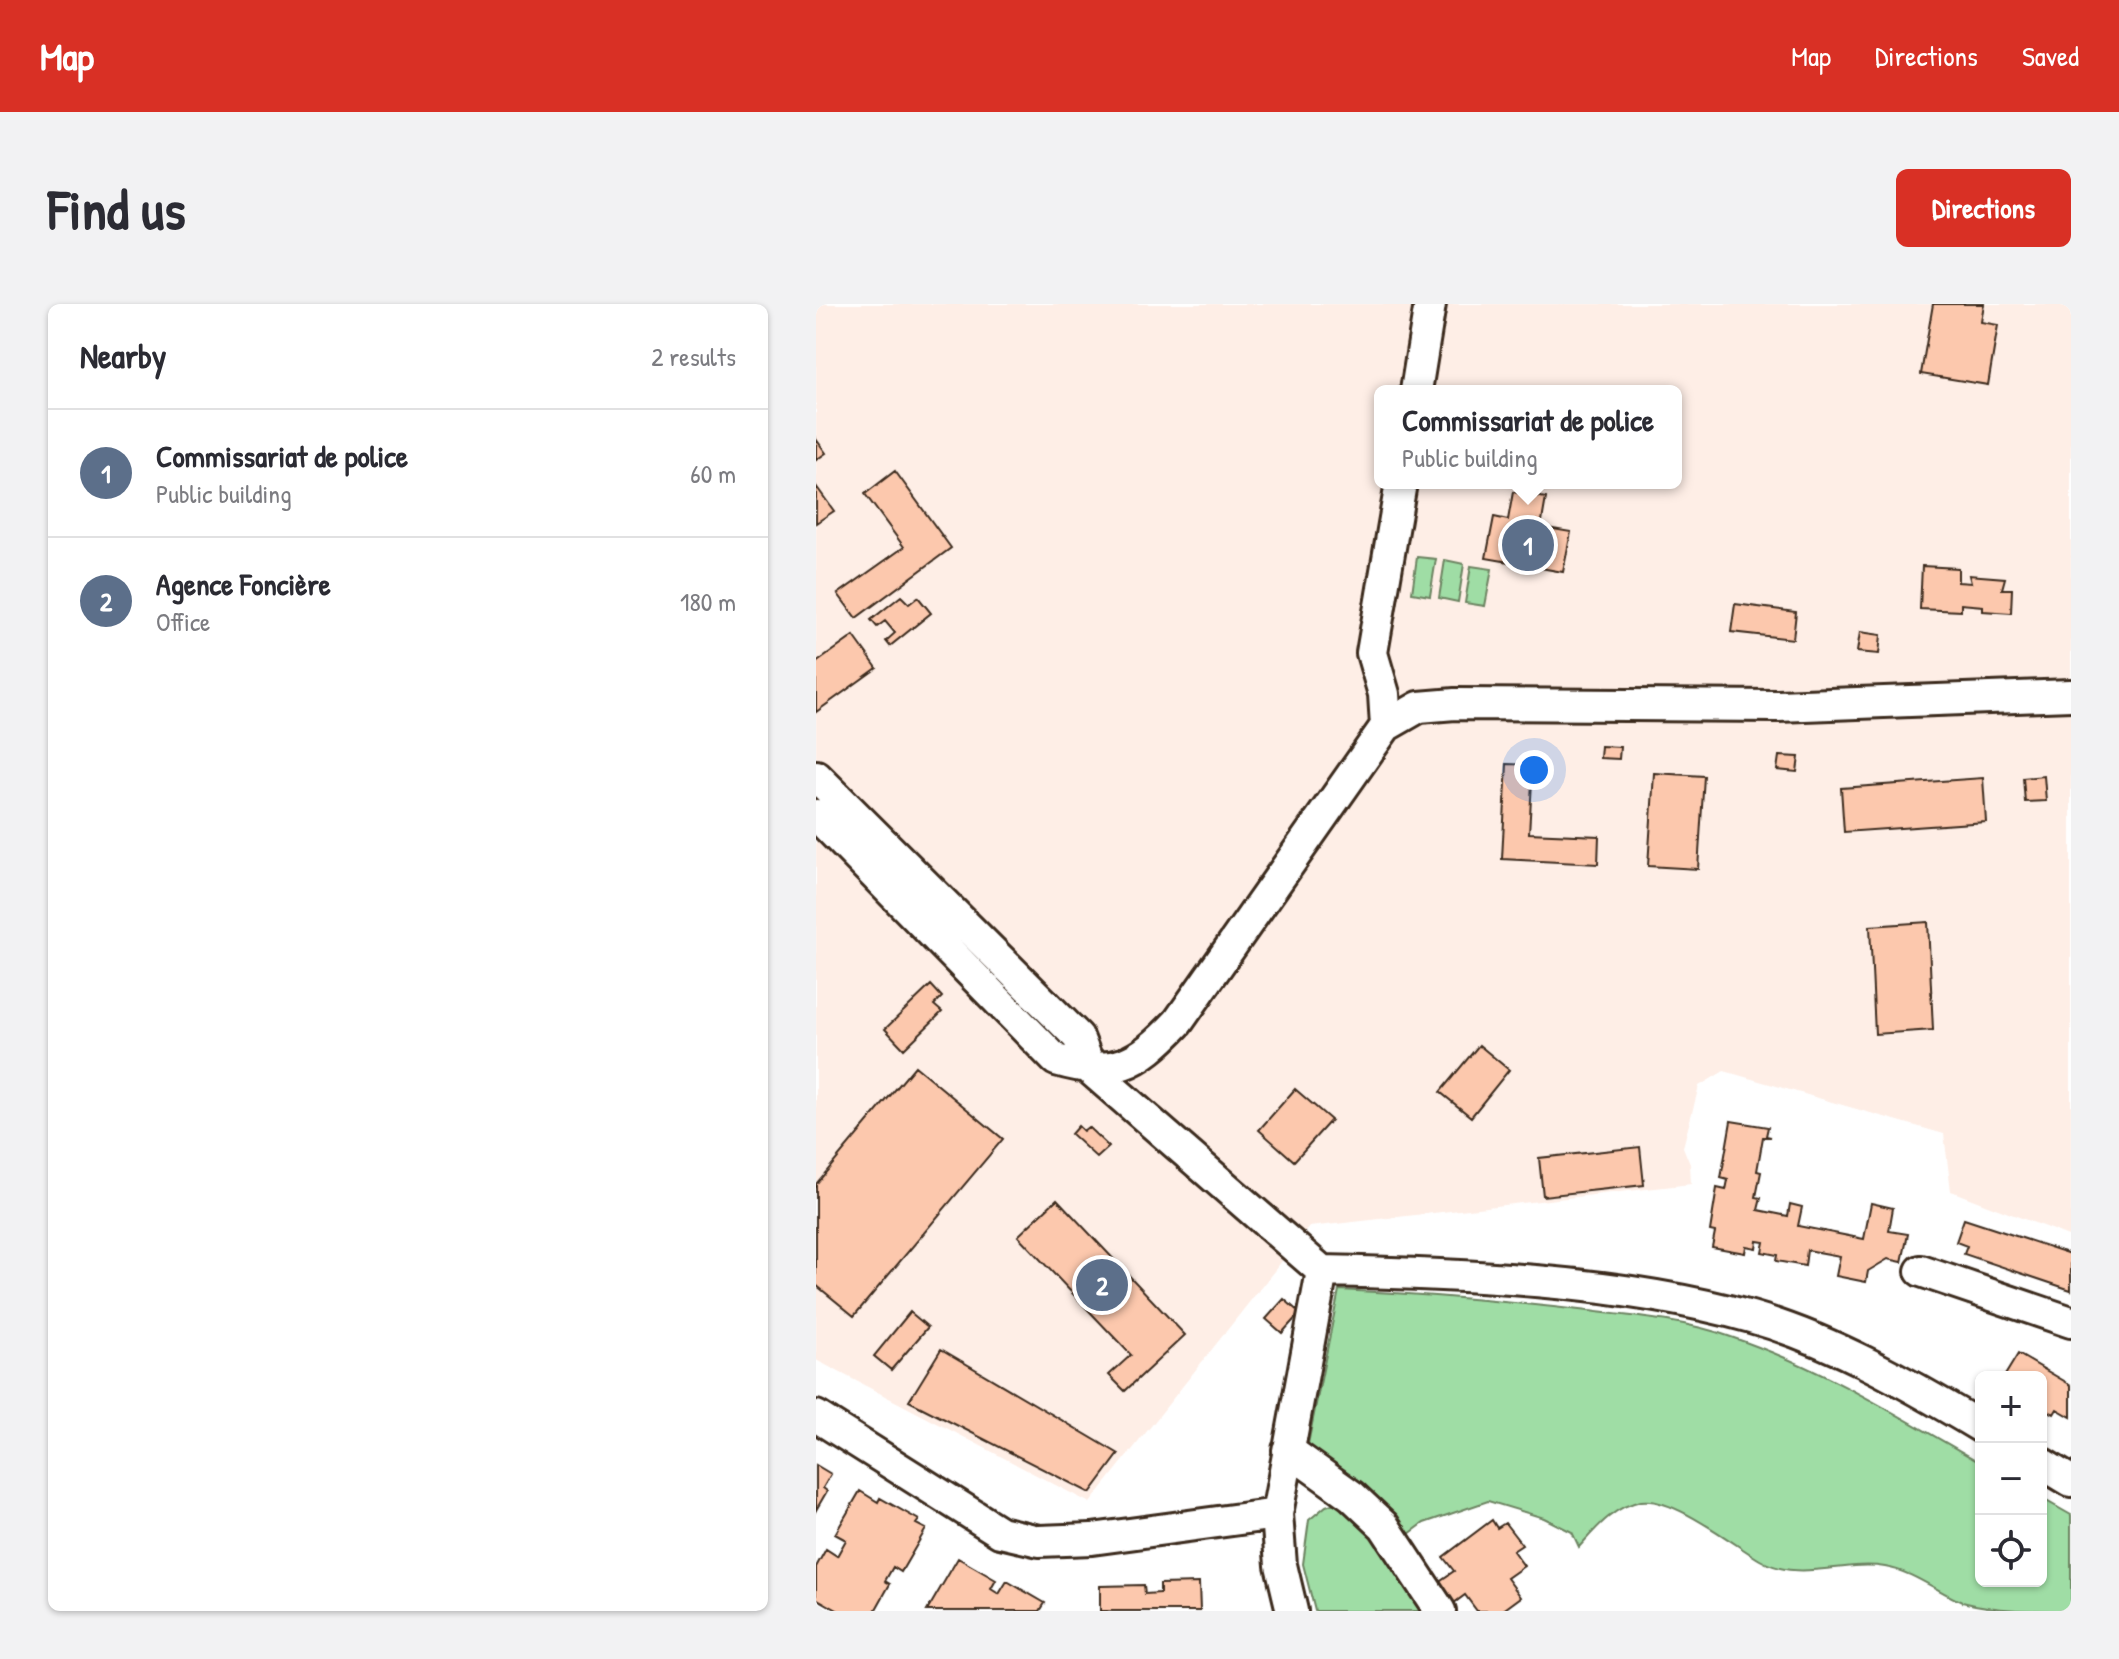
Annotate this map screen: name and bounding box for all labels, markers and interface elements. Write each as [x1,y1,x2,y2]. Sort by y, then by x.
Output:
text: Map [40,30,94,82]
text: Map [1791,37,1831,75]
text: Directions [1875,37,1978,75]
text: Saved [2022,37,2079,75]
button: Directions [1896,169,2071,247]
text: Find us [48,171,186,246]
text: Nearby [80,333,166,379]
text: 2 results [651,339,736,374]
popup [1374,385,1682,489]
text: Commissariat de police [1402,400,1654,440]
text: Commissariat de police [156,436,408,476]
text: Public building [1402,440,1538,475]
text: 1 [101,456,111,491]
text: 60 m [690,456,736,491]
text: Public building [156,476,292,511]
pin: 1 [1502,515,1554,575]
text: Agence Foncière [156,564,331,604]
text: 2 [100,584,112,619]
text: 180 m [680,584,736,619]
text: Office [156,604,210,639]
your location [1514,750,1554,790]
pin: 2 [1076,1255,1128,1315]
map controls [1975,1371,2047,1587]
button: + [1975,1371,2047,1443]
button: − [1975,1443,2047,1515]
button: locate [1975,1515,2047,1587]

